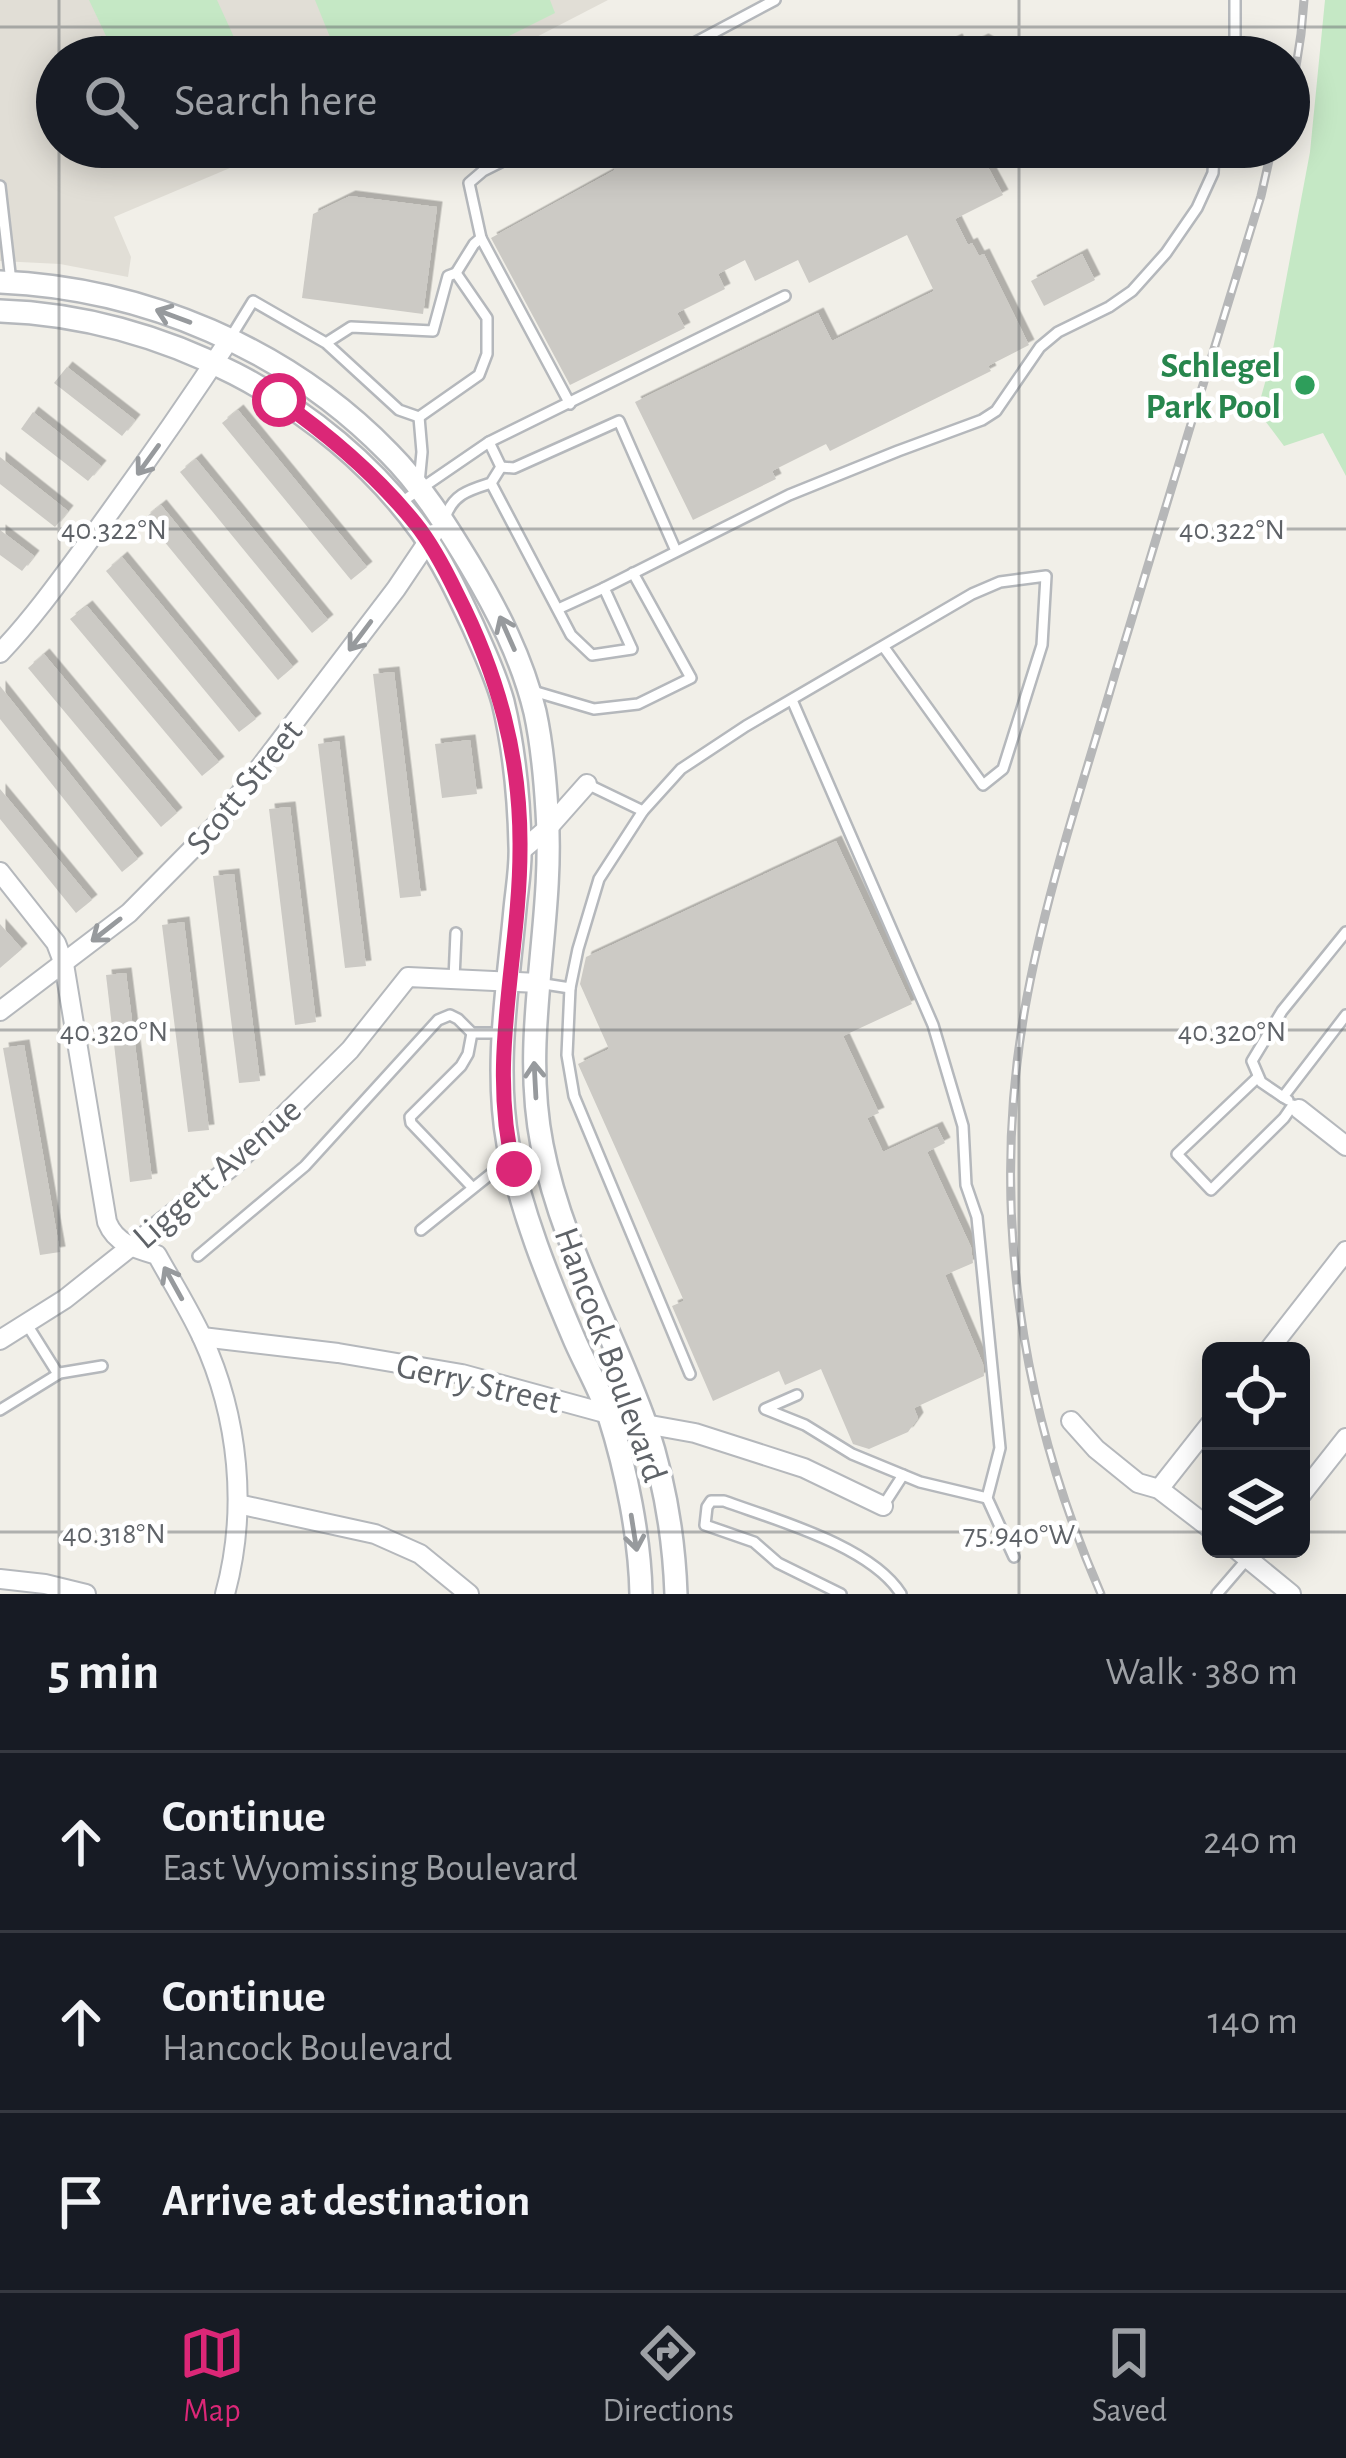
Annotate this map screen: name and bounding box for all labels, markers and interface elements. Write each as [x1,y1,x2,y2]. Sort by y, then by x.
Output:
search box [36,36,1310,168]
icon: search [78,69,144,135]
text: Search here [174,79,377,124]
one-way arrow [155,304,192,326]
place label: Schlegel Park Pool [1146,348,1281,425]
marker: Schlegel Park Pool [1292,372,1318,398]
route start [252,373,306,427]
one-way arrow [135,443,161,476]
text: 40.322°N [61,515,167,545]
text: 40.322°N [1179,515,1285,545]
one-way arrow [495,615,516,652]
one-way arrow [348,619,374,652]
street label: Scott Street [180,713,310,861]
one-way arrow [91,916,123,943]
text: 40.320°N [60,1017,168,1047]
text: 40.320°N [1178,1017,1286,1047]
one-way arrow [523,1061,546,1100]
street label: Liggett Avenue [127,1091,308,1256]
route end [487,1142,541,1196]
street label: Hancock Boulevard [547,1223,673,1487]
one-way arrow [160,1267,184,1302]
map controls [1202,1342,1310,1558]
button: locate [1202,1342,1310,1450]
street label: Gerry Street [393,1348,565,1420]
button: layers [1202,1450,1310,1558]
one-way arrow [623,1513,646,1552]
text: 40.318°N [62,1519,166,1549]
text: 75.940°W [963,1520,1075,1550]
text: 5 min [48,1647,159,1698]
text: Walk · 380 m [1105,1653,1298,1692]
text: Continue [162,1795,326,1840]
icon: ahead [48,1809,114,1875]
text: 240 m [1203,1822,1298,1861]
text: East Wyomissing Boulevard [162,1849,578,1888]
text: Continue [162,1975,326,2020]
icon: ahead [48,1989,114,2055]
text: 140 m [1208,2002,1298,2041]
text: Hancock Boulevard [162,2029,453,2068]
icon: arrive [48,2169,114,2235]
text: Arrive at destination [162,2179,530,2224]
tab: Map [179,2320,245,2432]
tab: Directions [602,2320,734,2432]
tab: Saved [1092,2320,1167,2432]

